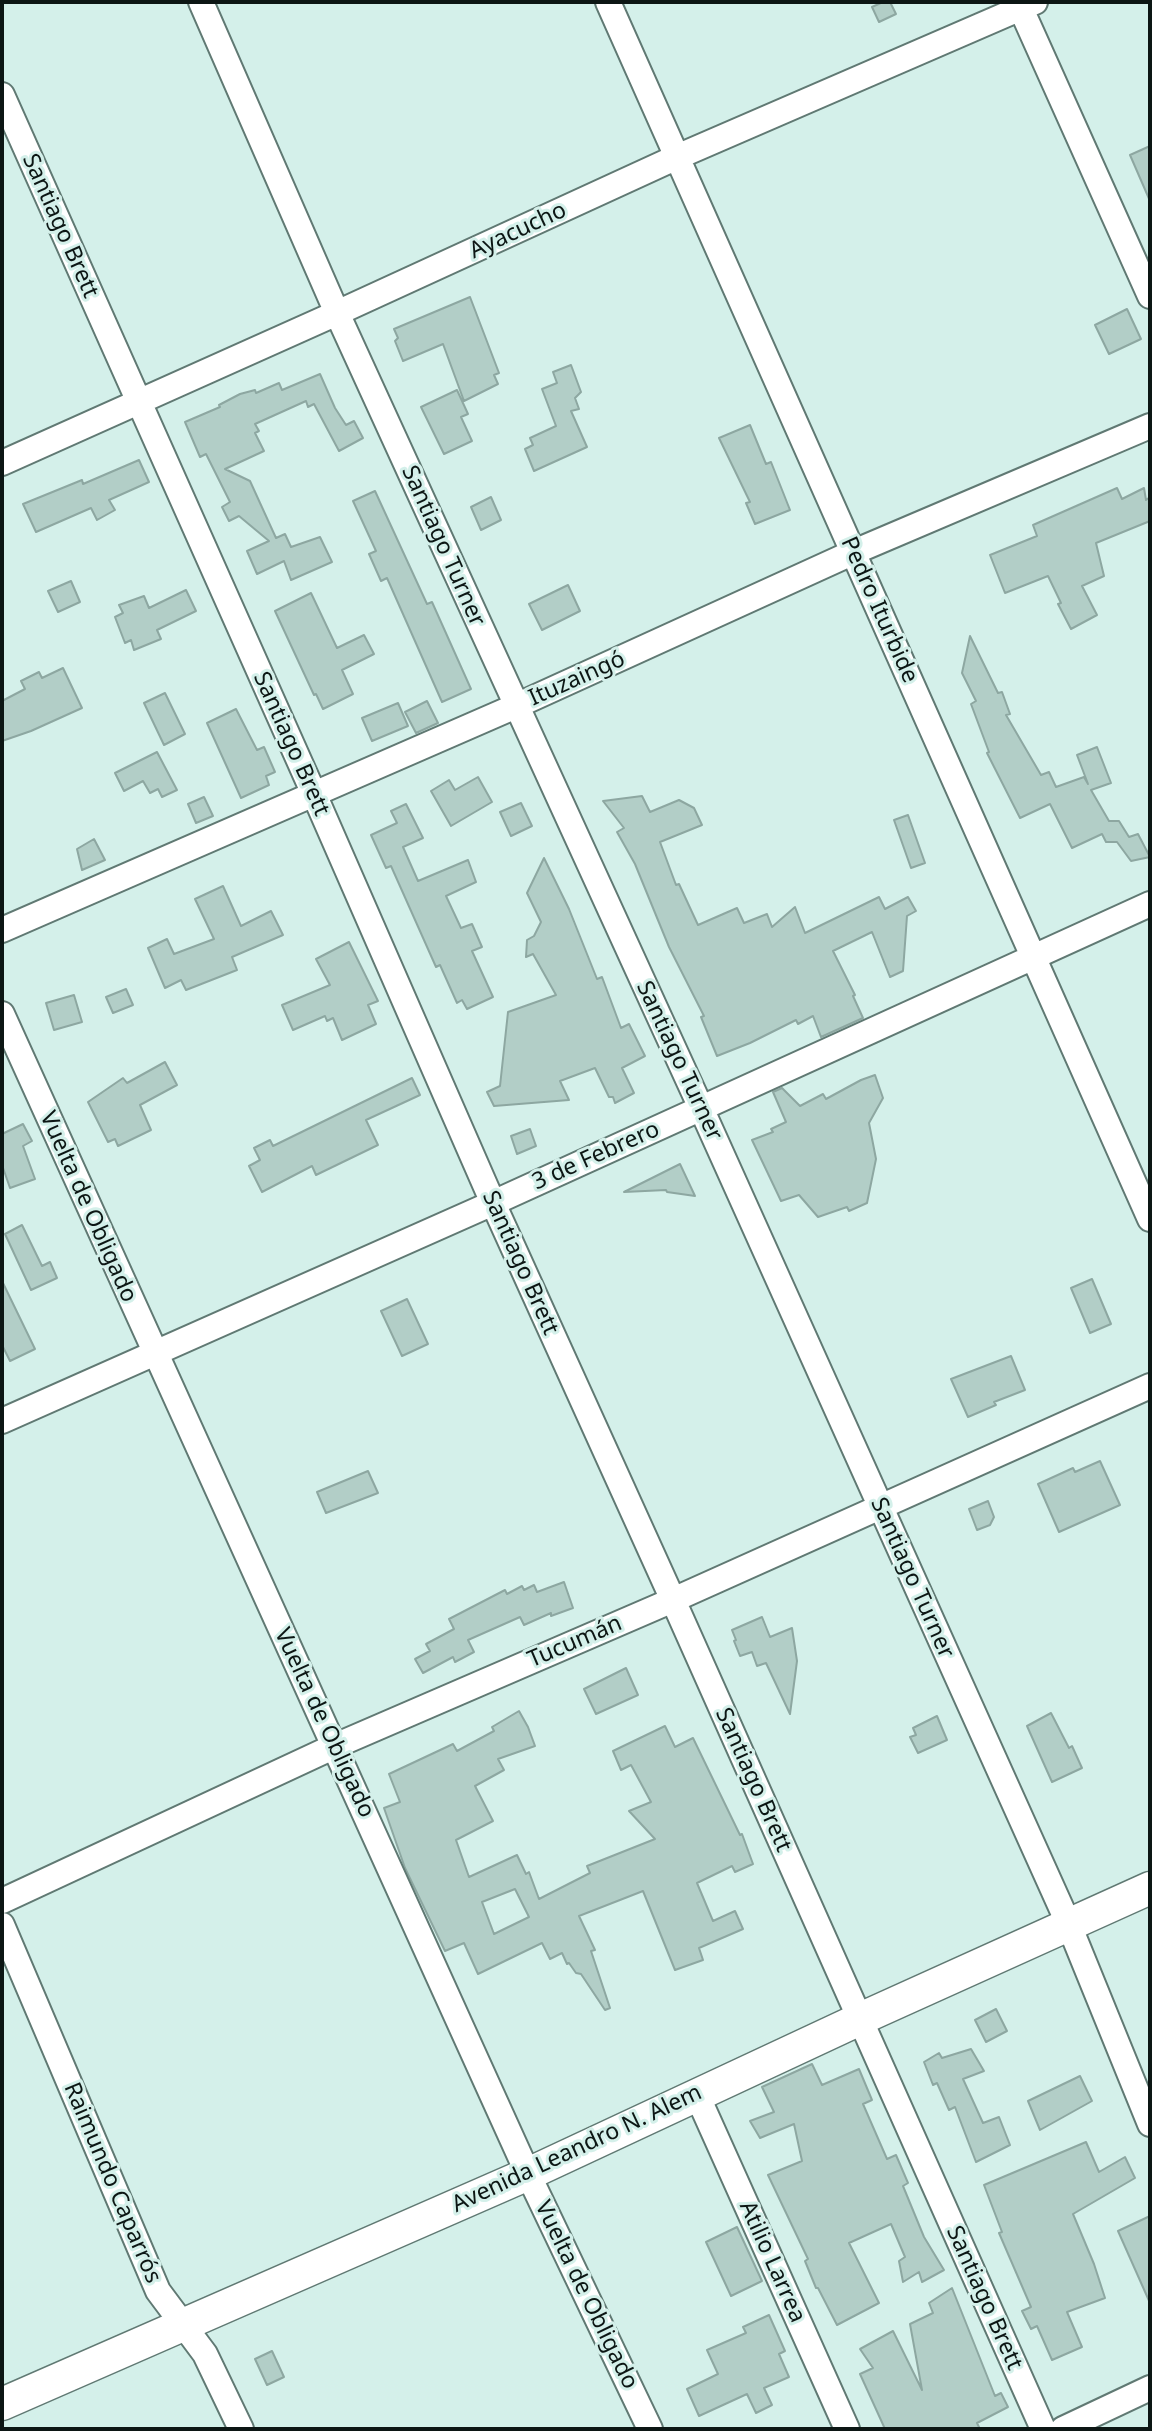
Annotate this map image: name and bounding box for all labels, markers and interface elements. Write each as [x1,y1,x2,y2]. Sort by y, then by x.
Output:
street label: Santiago Brett [16,150,104,302]
street label: Ayacucho [465,197,571,265]
street label: Santiago Turner [395,461,491,631]
street label: Pedro Iturbide [834,533,924,687]
street label: Ituzaingó [525,646,629,712]
street label: Santiago Brett [247,668,335,820]
street label: Santiago Turner [630,977,728,1145]
street label: Vuelta de Obligado [33,1107,143,1307]
street label: 3 de Febrero [528,1116,664,1196]
street label: Santiago Brett [476,1187,564,1339]
street label: Santiago Turner [864,1493,960,1663]
street label: Tucumán [524,1610,626,1674]
street label: Vuelta de Obligado [268,1624,380,1822]
street label: Santiago Brett [709,1704,797,1856]
street label: Raimundo Caparrós [57,2079,167,2287]
street label: Avenida Leandro N. Alem [448,2079,706,2219]
street label: Vuelta de Obligado [528,2196,644,2394]
street label: Atilio Larrea [733,2197,811,2327]
street label: Santiago Brett [940,2222,1028,2374]

